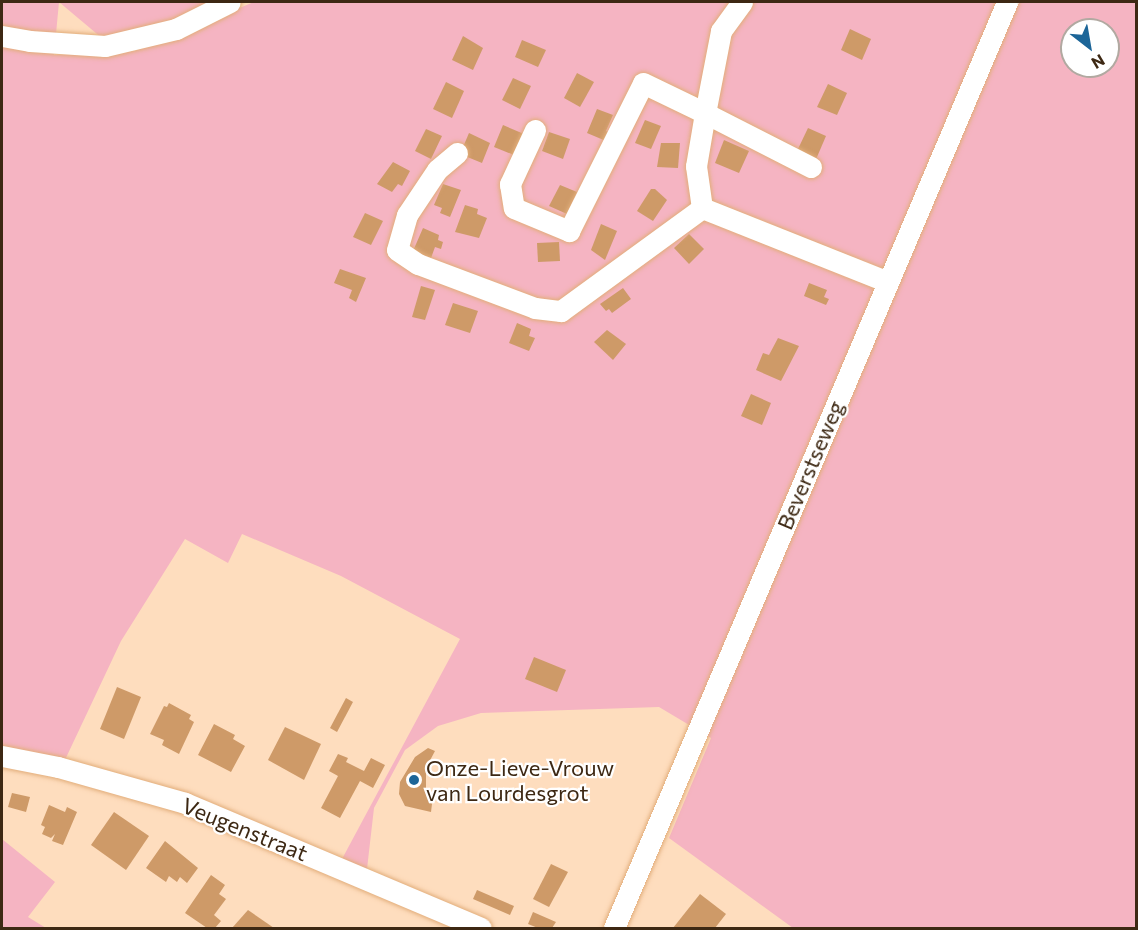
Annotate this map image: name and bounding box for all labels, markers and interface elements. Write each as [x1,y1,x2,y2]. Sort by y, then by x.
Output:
north arrow [1060,18,1120,78]
text: N [1088,51,1109,73]
street label: Beverstseweg [771,397,849,533]
place label: Onze-Lieve-Vrouw van Lourdesgrot [426,754,614,806]
marker: Onze-Lieve-Vrouw van Lourdesgrot [407,773,421,787]
street label: Veugenstraat [178,792,312,866]

